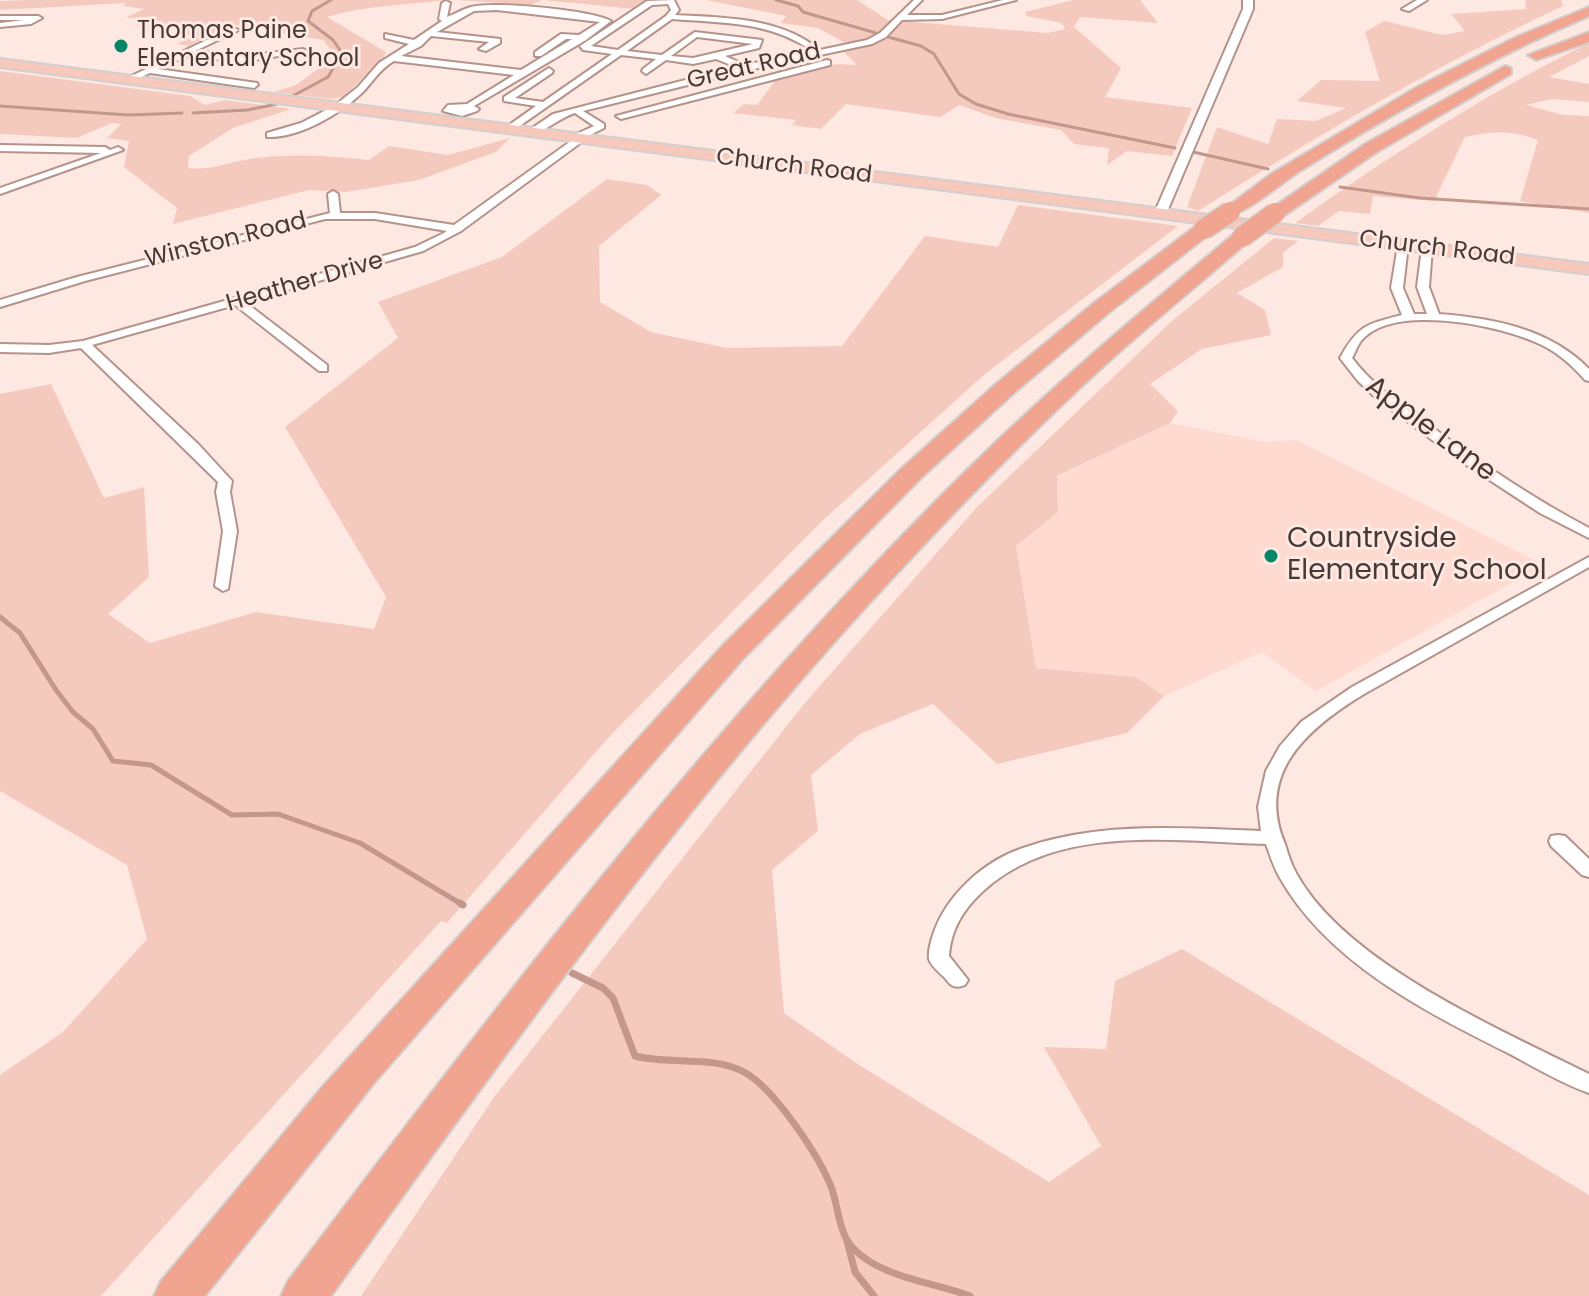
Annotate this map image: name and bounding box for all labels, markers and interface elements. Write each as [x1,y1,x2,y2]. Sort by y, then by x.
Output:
place label: Thomas Paine Elementary School [137,18,360,74]
marker: Thomas Paine Elementary School [112,37,130,55]
street label: Great Road [684,38,824,96]
street label: Church Road [714,143,874,191]
street label: Winston Road [142,207,310,275]
street label: Church Road [1357,225,1517,273]
street label: Heather Drive [223,247,387,319]
street label: Apple Lane [1358,370,1502,490]
place label: Countryside Elementary School [1287,523,1547,589]
marker: Countryside Elementary School [1262,547,1280,565]

